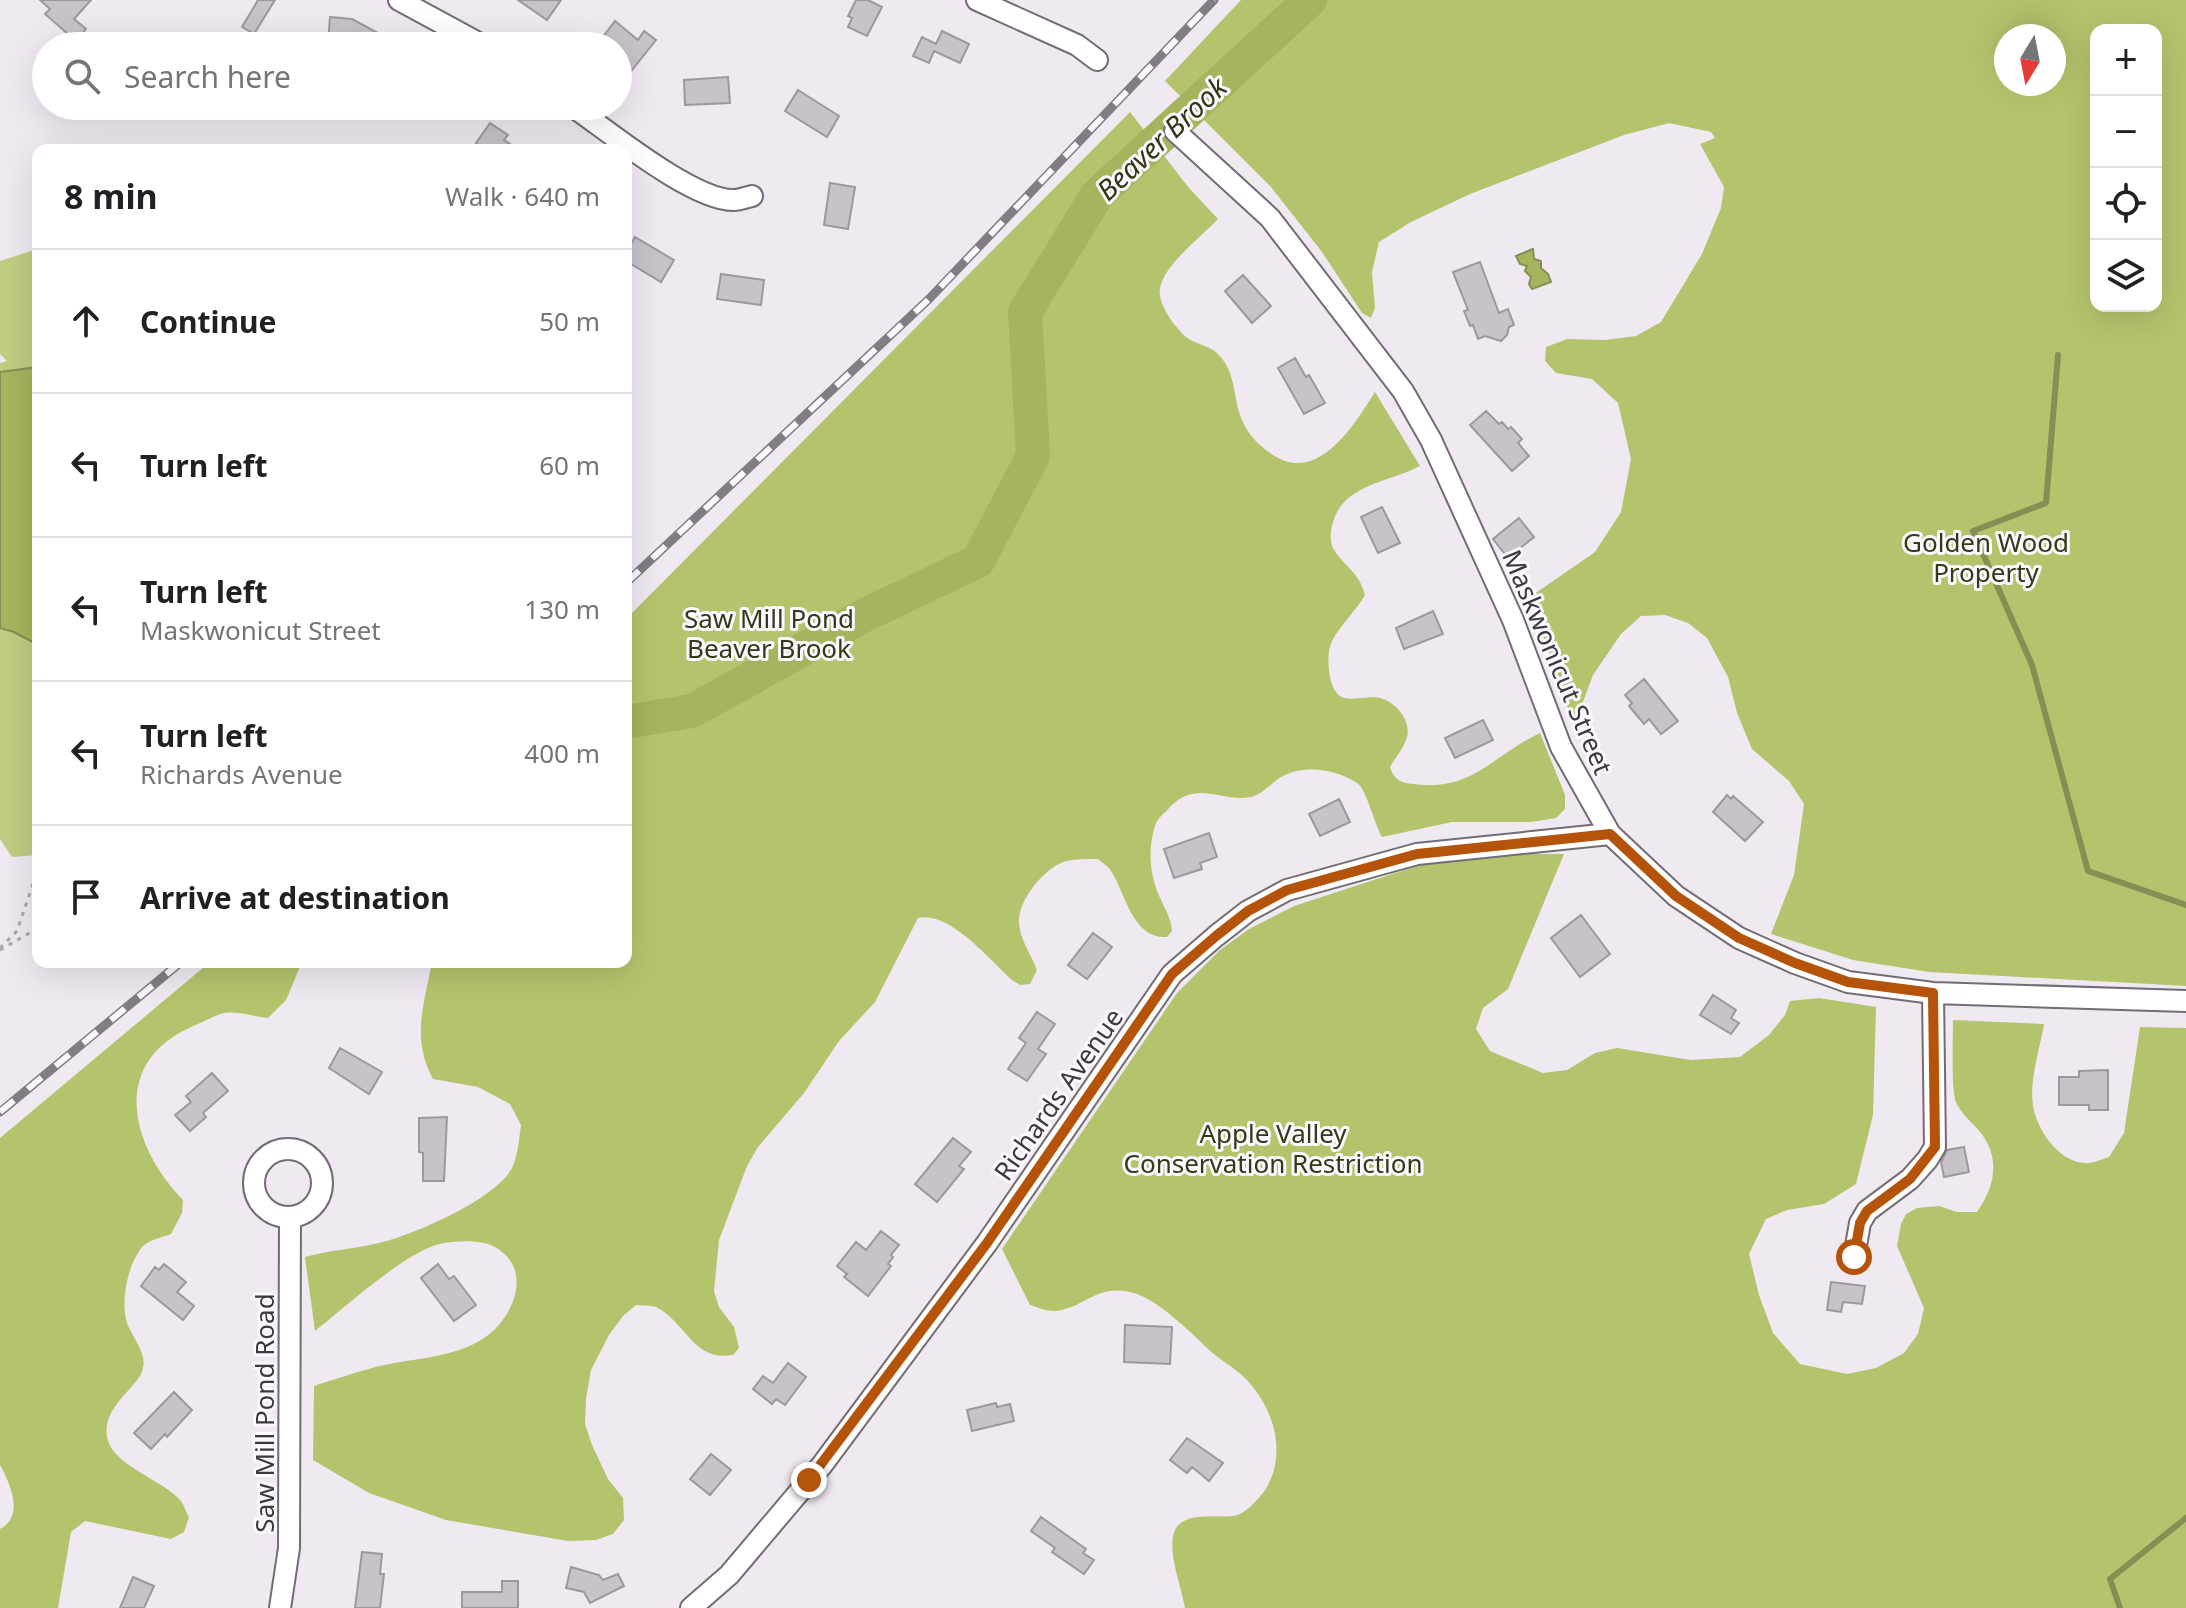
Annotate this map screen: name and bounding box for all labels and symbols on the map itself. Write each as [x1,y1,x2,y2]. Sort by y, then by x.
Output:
north arrow [1994,24,2066,96]
water label: Beaver Brook [1088,67,1235,208]
park label: Golden Wood Property [1903,524,2069,590]
street label: Maskwonicut Street [1494,544,1622,780]
park label: Saw Mill Pond Beaver Brook [684,600,854,666]
street label: Richards Avenue [985,1001,1131,1187]
park label: Apple Valley Conservation Restriction [1123,1115,1423,1181]
route start [1836,1239,1872,1275]
street label: Saw Mill Pond Road [246,1293,282,1533]
route end [791,1462,827,1498]

